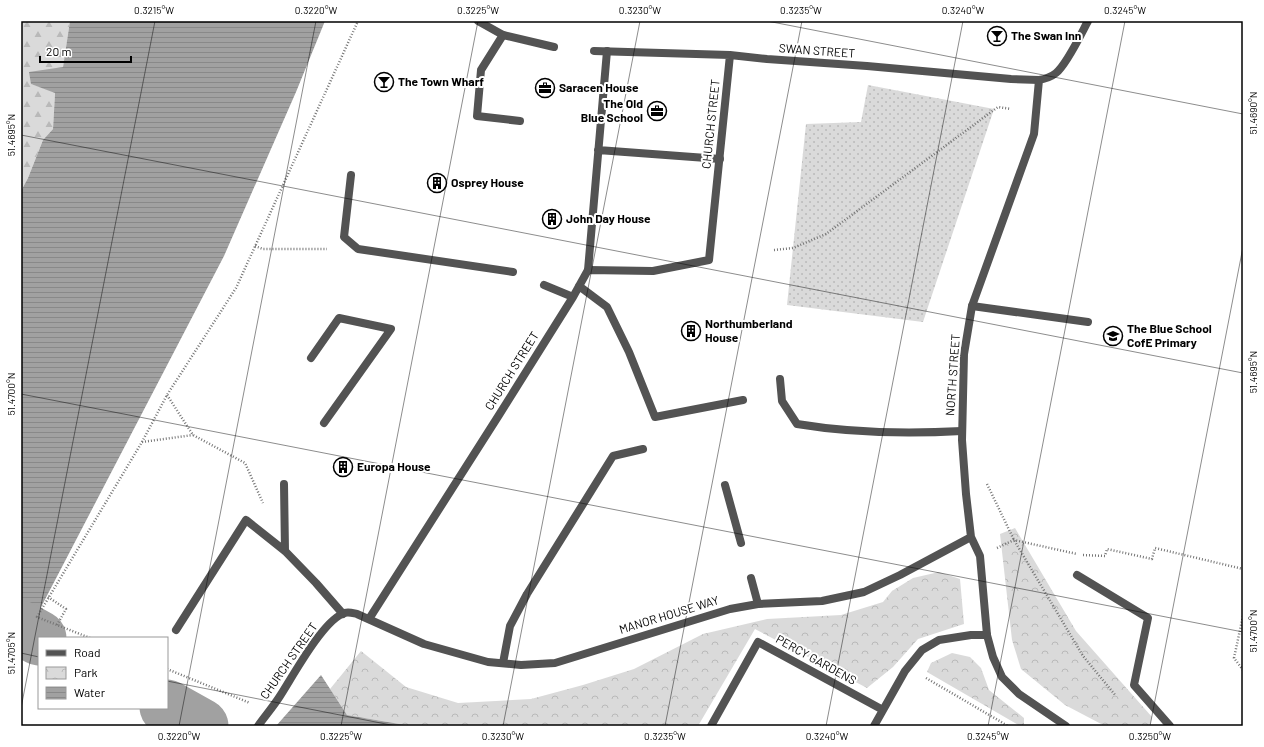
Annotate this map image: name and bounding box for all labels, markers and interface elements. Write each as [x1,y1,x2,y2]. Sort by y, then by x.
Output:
text: 0.3215°W [134,4,174,16]
text: 0.3220°W [295,4,337,16]
text: 0.3225°W [457,4,499,16]
text: 0.3230°W [619,4,661,16]
text: 0.3235°W [780,4,822,16]
text: 0.3240°W [942,4,985,16]
text: 0.3245°W [1104,4,1146,16]
bar icon: The Swan Inn [986,25,1008,47]
place label: The Swan Inn [1011,28,1081,42]
scale bar [40,38,131,64]
street label: SWAN STREET [778,40,856,60]
text: 20 m [46,44,72,58]
bar icon: The Town Wharf [373,71,395,93]
place label: The Town Wharf [398,74,484,88]
office icon: Saracen House [534,77,556,99]
street label: CHURCH STREET [698,78,722,169]
place label: Saracen House [559,80,639,94]
text: 51.4690°N [1247,91,1259,135]
place label: The Old Blue School [581,96,643,124]
office icon: The Old Blue School [646,100,668,122]
text: 51.4695°N [5,114,17,156]
building icon: Osprey House [426,172,448,194]
place label: Osprey House [451,175,524,189]
building icon: John Day House [541,208,563,230]
place label: John Day House [566,211,651,225]
place label: Northumberland House [705,316,793,344]
building icon: Northumberland House [680,320,702,342]
place label: The Blue School CofE Primary [1127,321,1212,349]
school or university icon: The Blue School CofE Primary [1102,325,1124,347]
street label: CHURCH STREET [481,328,541,412]
street label: NORTH STREET [942,333,962,416]
text: 51.4695°N [1247,351,1259,393]
text: 51.4700°N [5,373,17,415]
building icon: Europa House [332,456,354,478]
place label: Europa House [357,459,431,473]
street label: MANOR HOUSE WAY [617,592,720,636]
text: 51.4700°N [1247,610,1259,652]
street label: CHURCH STREET [257,619,320,701]
street label: PERCY GARDENS [774,631,859,687]
text: 51.4705°N [5,632,17,674]
legend [38,637,168,709]
text: Road [74,645,101,659]
text: Park [74,665,98,679]
text: Water [74,685,106,699]
text: 0.3220°W [158,730,200,742]
text: 0.3225°W [320,730,362,742]
text: 0.3230°W [482,730,524,742]
text: 0.3235°W [644,730,686,742]
text: 0.3240°W [806,730,849,742]
text: 0.3245°W [967,730,1009,742]
text: 0.3250°W [1129,730,1171,742]

